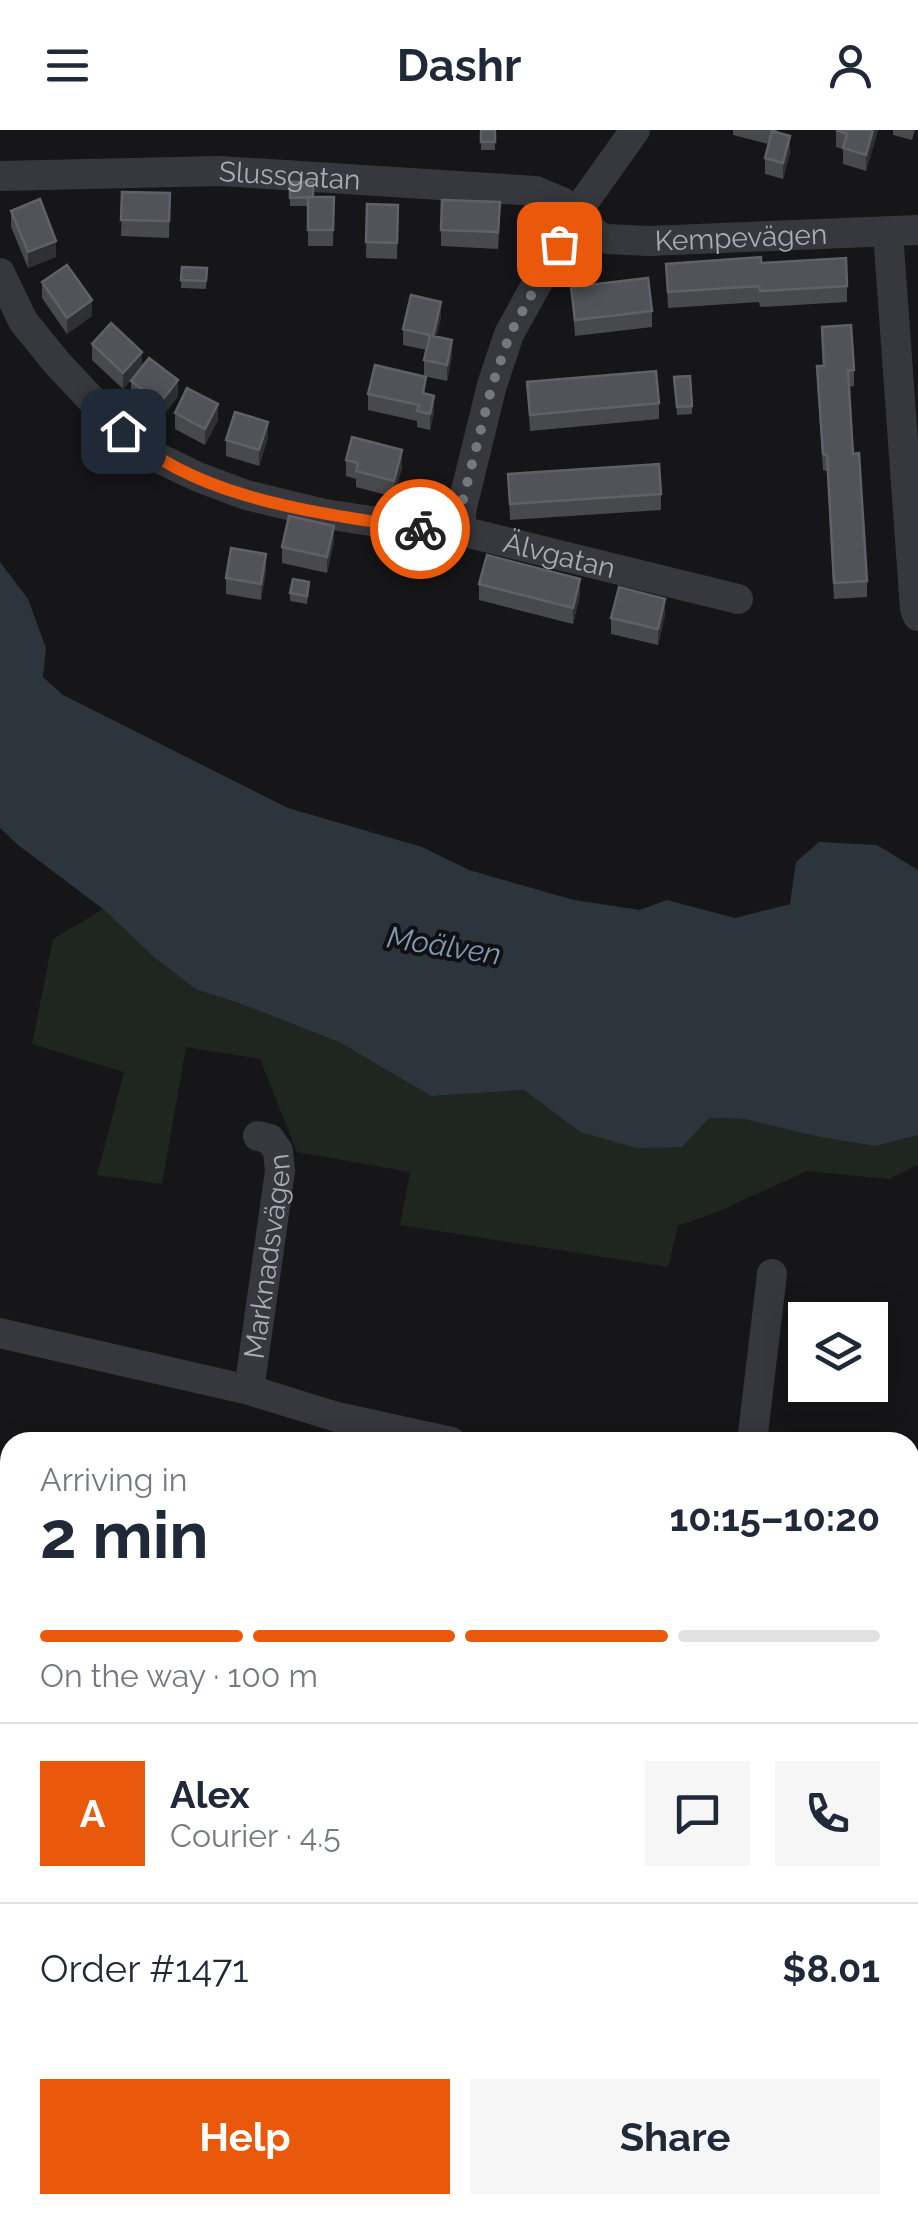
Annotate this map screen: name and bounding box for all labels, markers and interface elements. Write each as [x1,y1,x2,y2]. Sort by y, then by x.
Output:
icon: menu [40,38,95,93]
icon: person [823,38,878,93]
text: Dashr [397,39,521,92]
street label: Slussgatan [218,155,362,197]
pin [517,202,602,287]
icon: bag [532,217,587,272]
street label: Kempevägen [654,218,828,258]
pin [81,389,166,474]
icon: home [96,404,151,459]
courier [370,479,470,579]
icon: bike [393,502,448,557]
street label: Älvgatan [500,526,619,585]
water label: Moälven [385,919,503,972]
street label: Marknadsvägen [238,1152,297,1361]
map controls [788,1302,888,1402]
button: layers [788,1302,888,1402]
text: Arriving in [40,1461,187,1498]
text: 10:15–10:20 [670,1495,880,1540]
text: 2 min [40,1497,209,1573]
text: On the way · 100 m [40,1657,318,1694]
button: chat [645,1761,750,1866]
button: phone [775,1761,880,1866]
text: Alex [170,1772,250,1817]
text: A [80,1791,105,1836]
text: Courier · 4.5 [170,1817,341,1854]
text: Order #1471 [40,1946,249,1991]
text: $8.01 [782,1946,880,1991]
button: Help [40,2079,450,2194]
button: Share [470,2079,880,2194]

